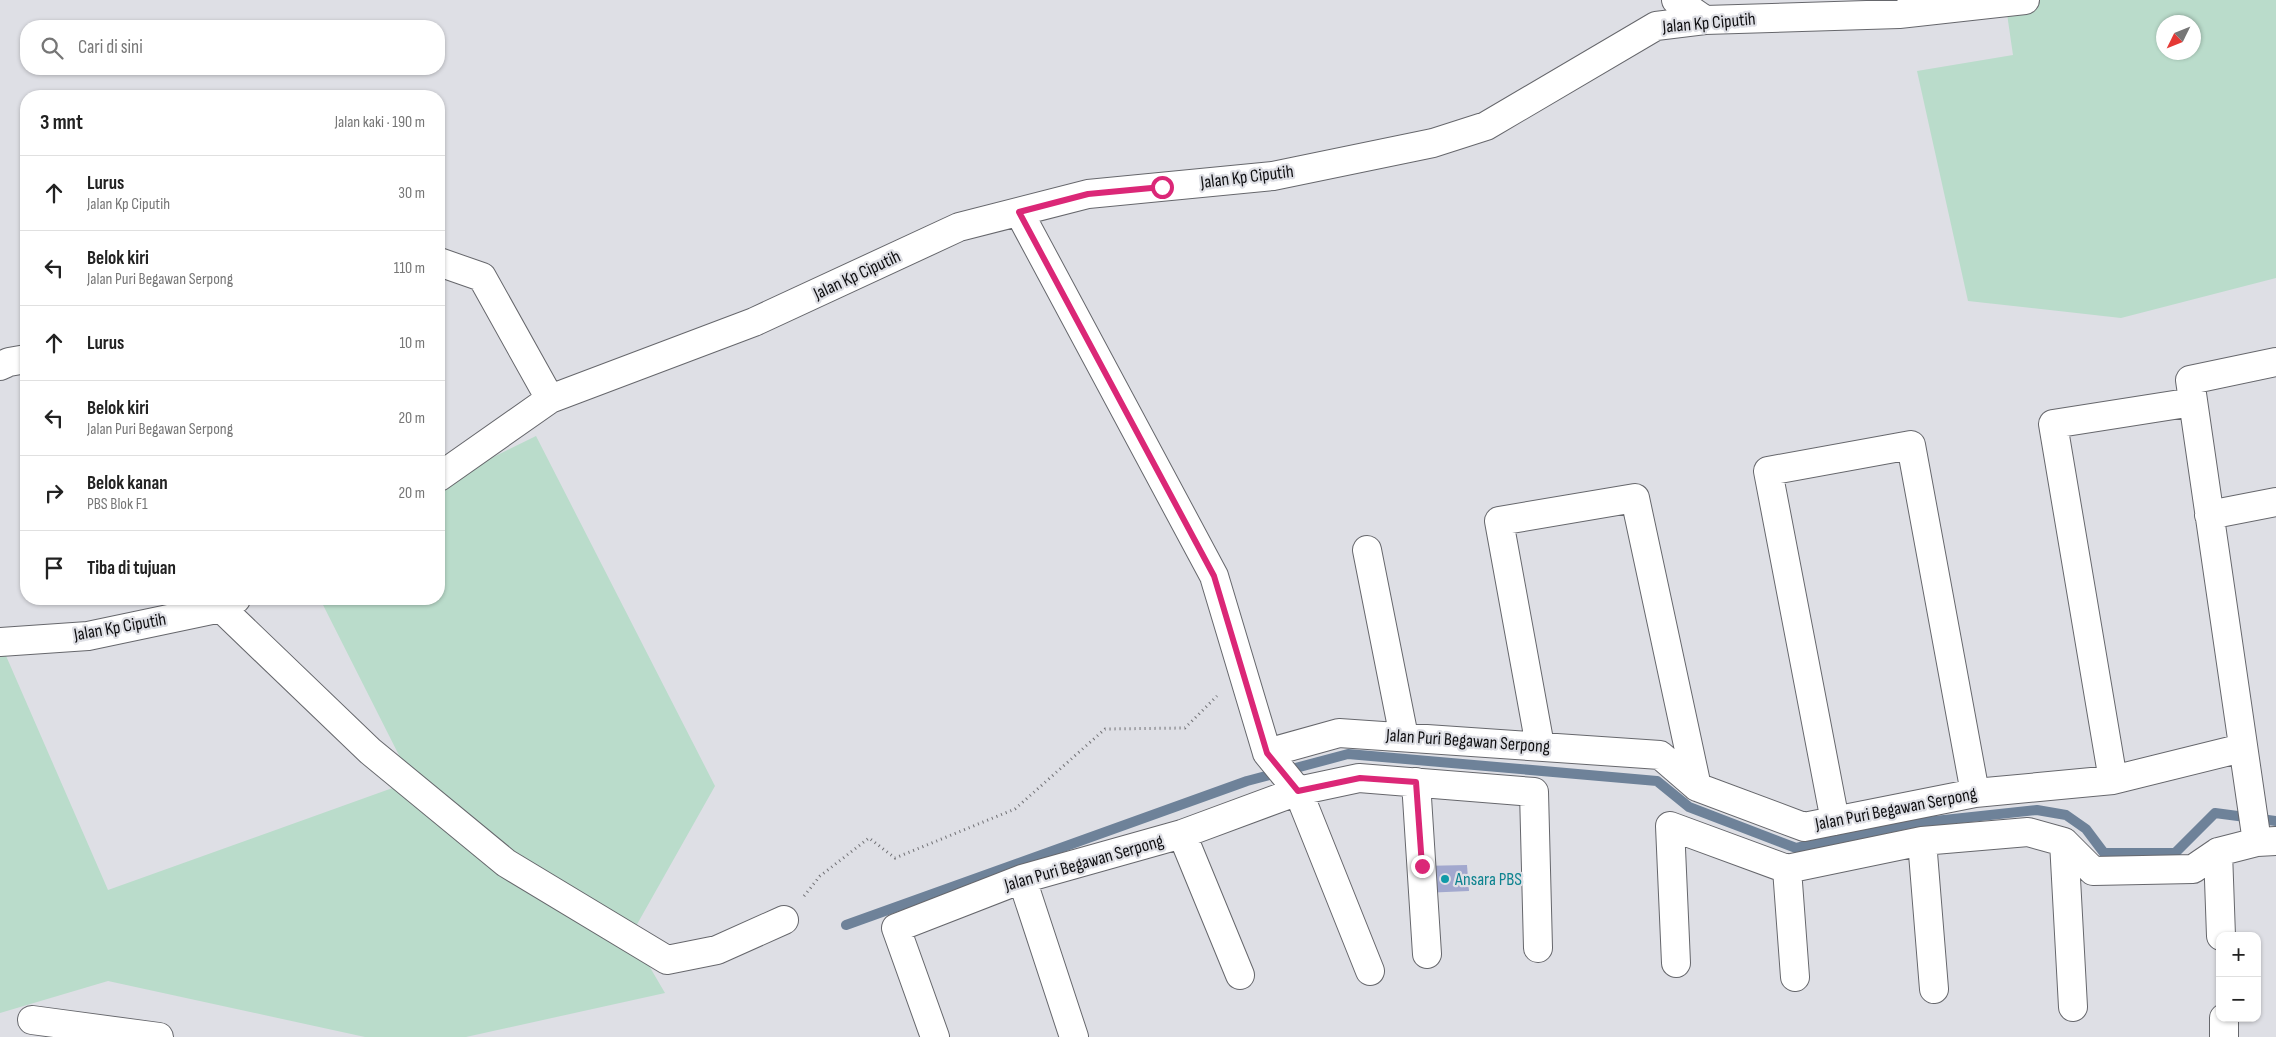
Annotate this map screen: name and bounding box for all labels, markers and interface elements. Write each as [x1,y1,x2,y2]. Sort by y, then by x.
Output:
street label: Jalan Kp Ciputih [1661,8,1756,38]
north arrow [2156,15,2201,60]
search box [20,20,445,75]
icon: search [38,34,66,62]
text: Cari di sini [78,36,143,59]
text: 3 mnt [40,110,83,135]
text: Jalan kaki · 190 m [335,113,425,132]
street label: Jalan Kp Ciputih [1198,161,1295,193]
text: Lurus [87,172,124,195]
route start [1151,176,1174,199]
icon: ahead [40,179,68,207]
text: 30 m [398,184,425,203]
text: Jalan Kp Ciputih [87,195,170,214]
street label: Jalan Kp Ciputih [809,246,904,305]
text: Belok kiri [87,247,149,270]
icon: left [40,254,68,282]
text: 110 m [394,259,425,278]
text: Jalan Puri Begawan Serpong [87,270,233,289]
icon: ahead [40,329,68,357]
text: Lurus [87,332,124,355]
text: 10 m [399,334,425,353]
text: Belok kiri [87,397,149,420]
icon: left [40,404,68,432]
text: 20 m [398,409,425,428]
text: Jalan Puri Begawan Serpong [87,420,233,439]
text: Belok kanan [87,472,168,495]
icon: right [40,479,68,507]
text: 20 m [398,484,425,503]
text: PBS Blok F1 [87,495,148,514]
icon: arrive [40,554,68,582]
text: Tiba di tujuan [87,557,176,580]
street label: Jalan Kp Ciputih [71,609,168,646]
street label: Jalan Puri Begawan Serpong [1384,725,1551,757]
street label: Jalan Puri Begawan Serpong [1812,783,1979,835]
street label: Jalan Puri Begawan Serpong [1001,830,1166,896]
route end [1411,855,1434,878]
place label: Ansara PBS [1454,869,1522,890]
marker: Ansara PBS [1439,873,1451,885]
map controls [2216,932,2261,1022]
button: + [2216,932,2261,977]
button: − [2216,977,2261,1022]

